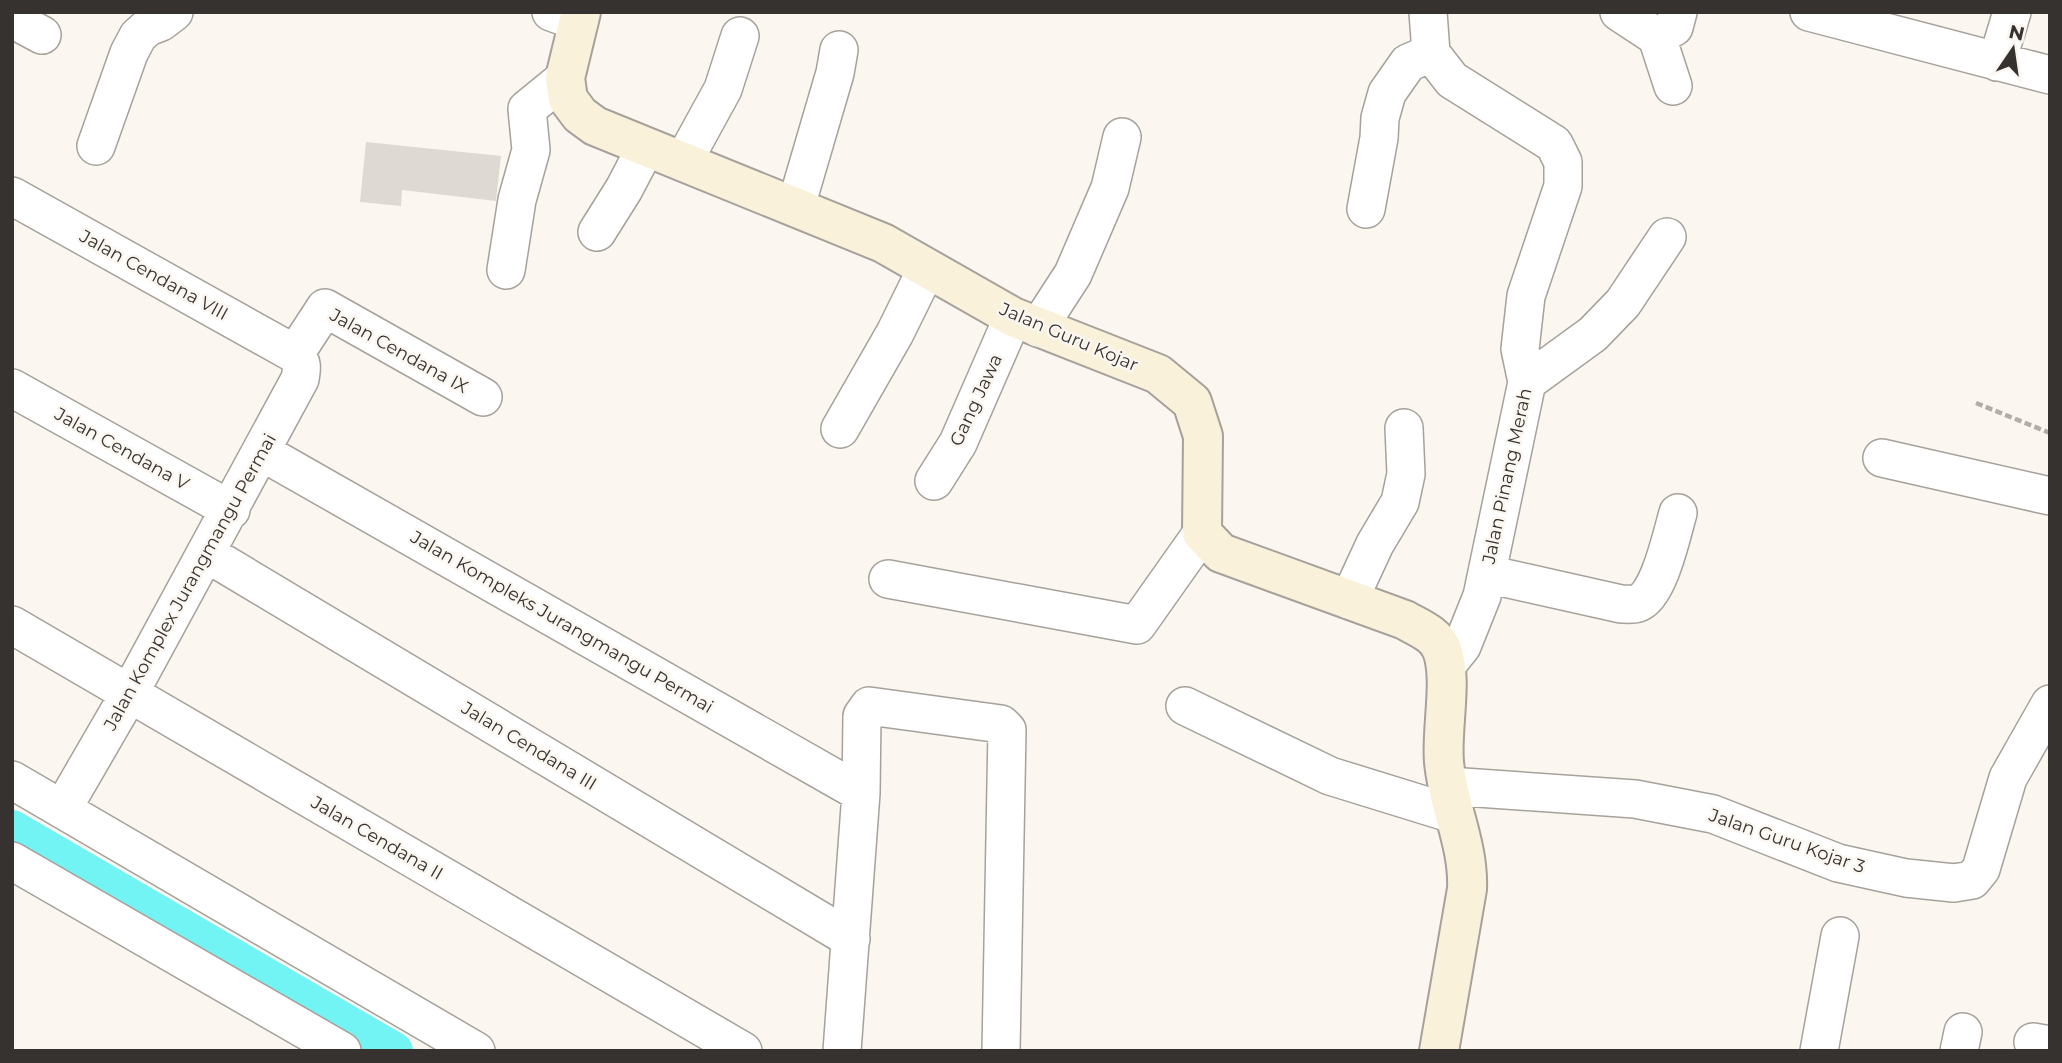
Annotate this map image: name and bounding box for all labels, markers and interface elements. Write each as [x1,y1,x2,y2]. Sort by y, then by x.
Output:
north arrow [1978,14,2048,84]
text: N [2007,20,2027,46]
street label: Jalan Cendana VIII [75,225,232,325]
street label: Jalan Guru Kojar [995,297,1142,376]
street label: Jalan Cendana IX [325,303,472,398]
street label: Gang Jawa [945,350,1007,450]
street label: Jalan Pinang Merah [1477,386,1536,567]
street label: Jalan Cendana V [50,402,193,495]
street label: Jalan Komplex Jurangmangu Permai [99,430,281,735]
street label: Jalan Kompleks Jurangmangu Permai [406,526,717,718]
street label: Jalan Cendana III [456,696,601,795]
street label: Jalan Cendana II [306,791,447,885]
street label: Jalan Guru Kojar 3 [1705,804,1868,878]

